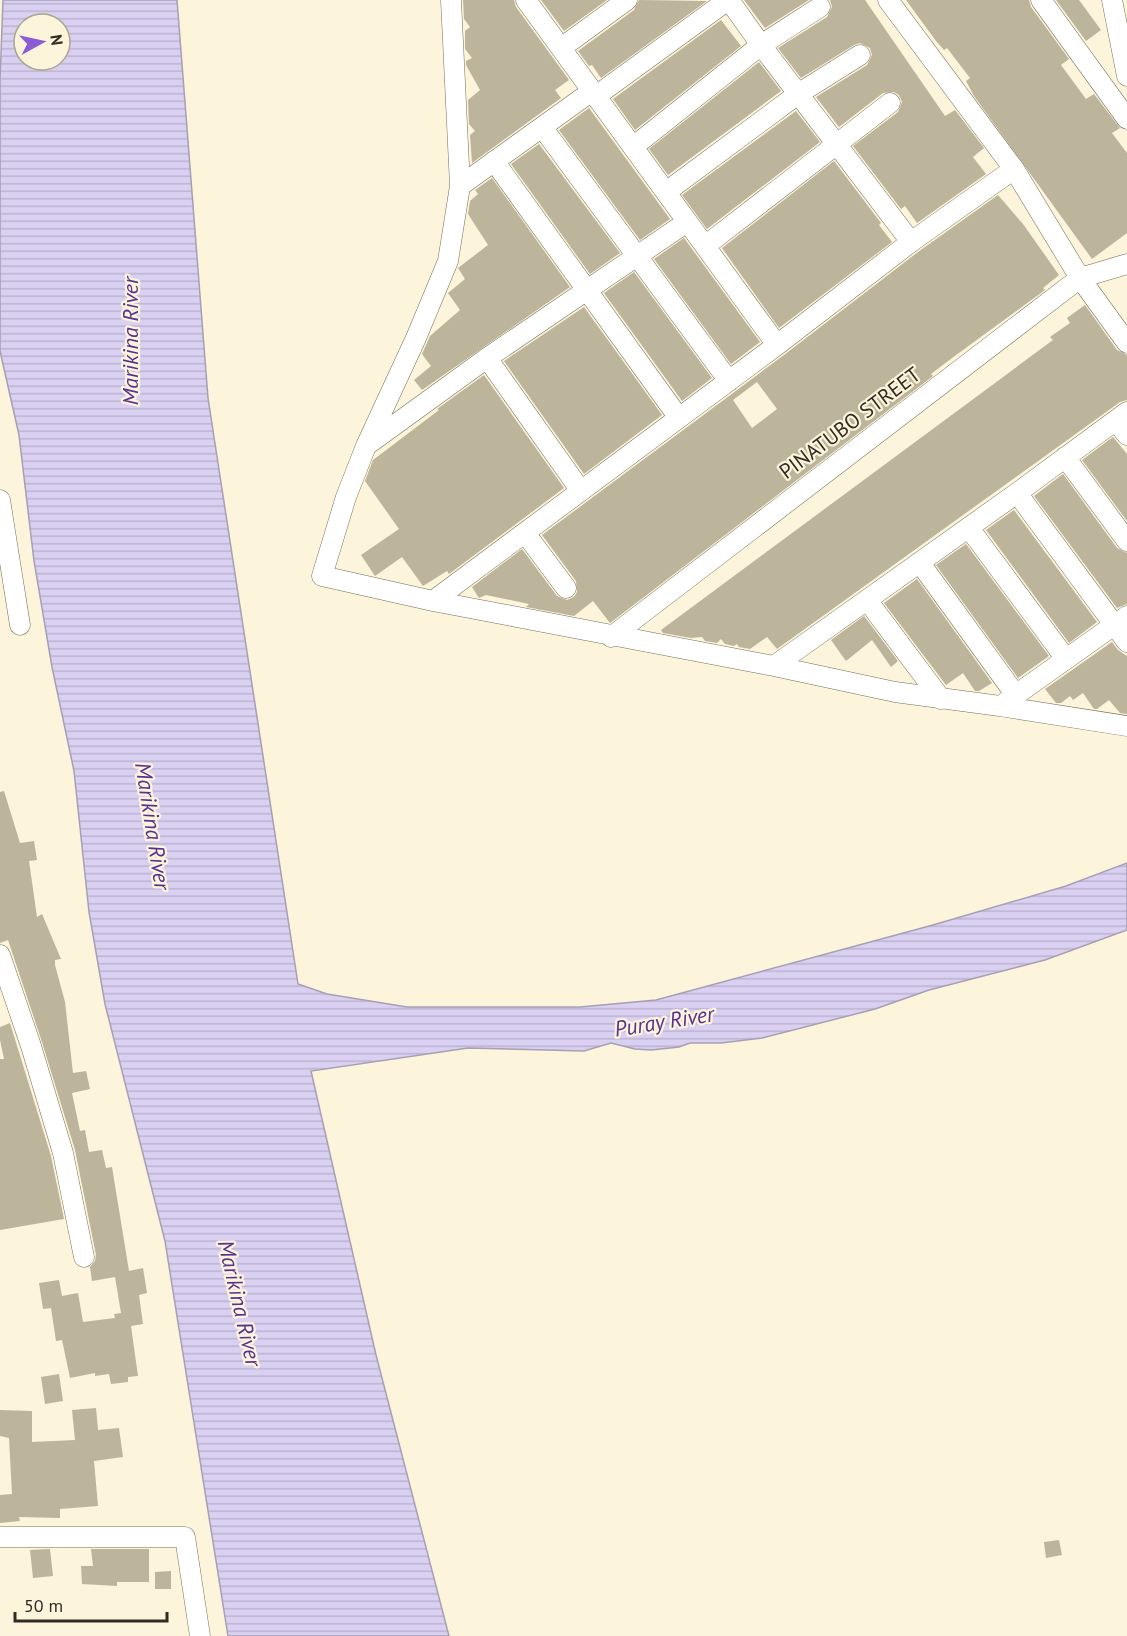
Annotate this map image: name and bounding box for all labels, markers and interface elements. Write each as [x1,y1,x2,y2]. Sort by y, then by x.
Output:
north arrow [12,12,72,72]
text: N [46,33,67,47]
water label: Marikina River [116,275,144,405]
street label: PINATUBO STREET [774,360,926,485]
water label: Marikina River [129,760,177,893]
water label: Puray River [612,999,718,1043]
water label: Marikina River [212,1237,268,1371]
scale bar [15,1585,166,1623]
text: 50 m [24,1594,63,1617]

